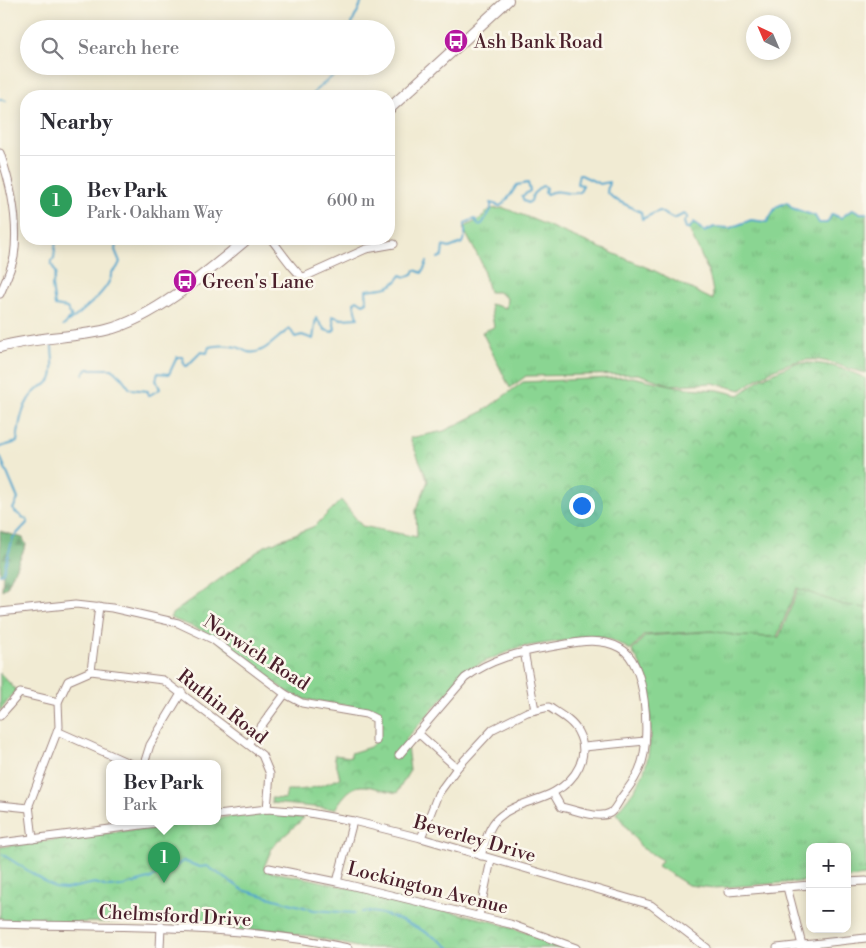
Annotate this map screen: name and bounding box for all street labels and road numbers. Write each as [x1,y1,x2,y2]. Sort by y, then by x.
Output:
street label: Norwich Road [199,610,314,696]
street label: Ruthin Road [173,664,272,750]
street label: Beverley Drive [410,810,539,868]
street label: Lockington Avenue [345,856,511,920]
street label: Chelmsford Drive [98,900,252,932]

